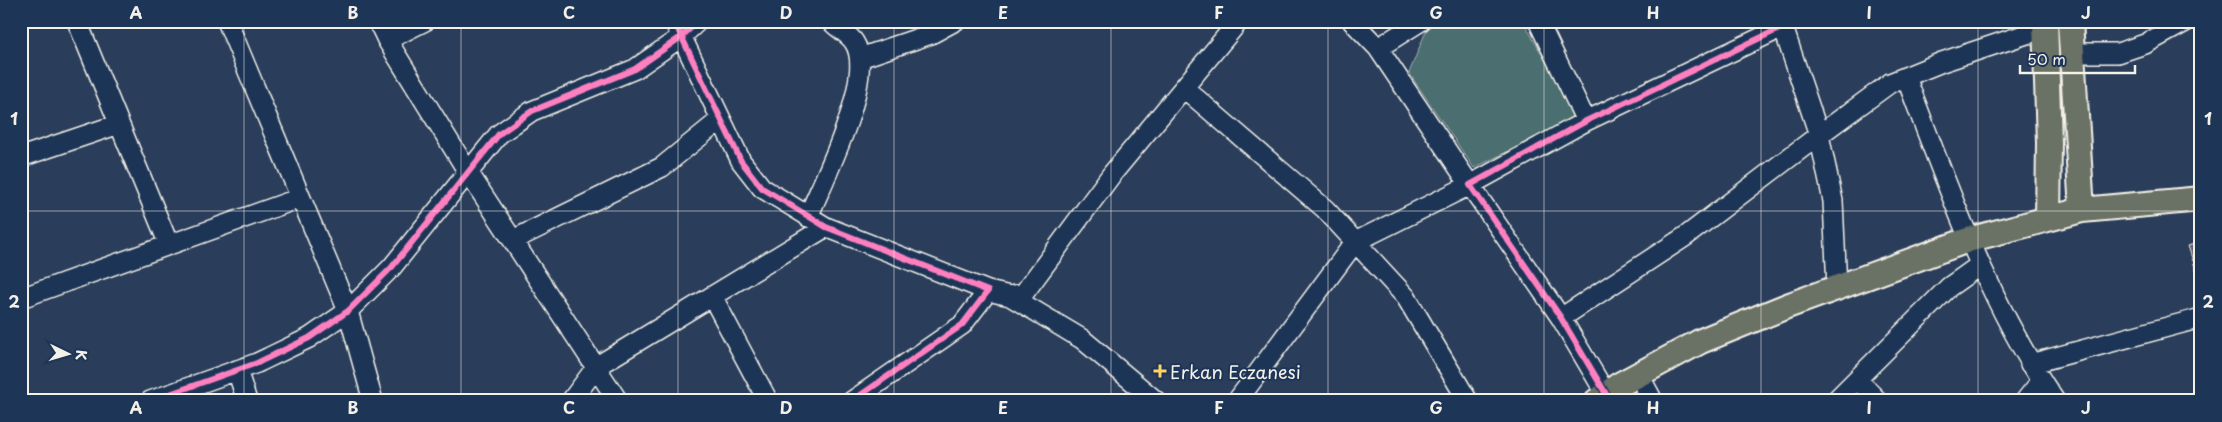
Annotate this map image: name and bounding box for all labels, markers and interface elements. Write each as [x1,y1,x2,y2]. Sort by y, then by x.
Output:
text: A [130,0,143,24]
text: B [348,0,359,24]
text: C [563,0,575,24]
text: D [780,0,792,24]
text: E [998,0,1008,24]
text: F [1214,0,1224,24]
text: G [1429,0,1443,24]
text: H [1647,0,1659,24]
text: I [1866,0,1872,24]
text: J [2081,0,2091,24]
scale bar [2020,42,2134,74]
text: 50 m [2027,47,2066,70]
text: 1 [10,106,18,130]
text: 1 [2204,106,2212,130]
text: 2 [8,289,20,313]
text: 2 [2202,289,2214,313]
north arrow [42,330,92,380]
text: K [71,349,92,361]
place label: Erkan Eczanesi [1170,358,1301,385]
marker: Erkan Eczanesi [1154,365,1166,377]
text: A [130,395,143,419]
text: B [348,395,359,419]
text: C [563,395,575,419]
text: D [780,395,792,419]
text: E [998,395,1008,419]
text: F [1214,395,1224,419]
text: G [1429,395,1443,419]
text: H [1647,395,1659,419]
text: I [1866,395,1872,419]
text: J [2081,395,2091,419]

